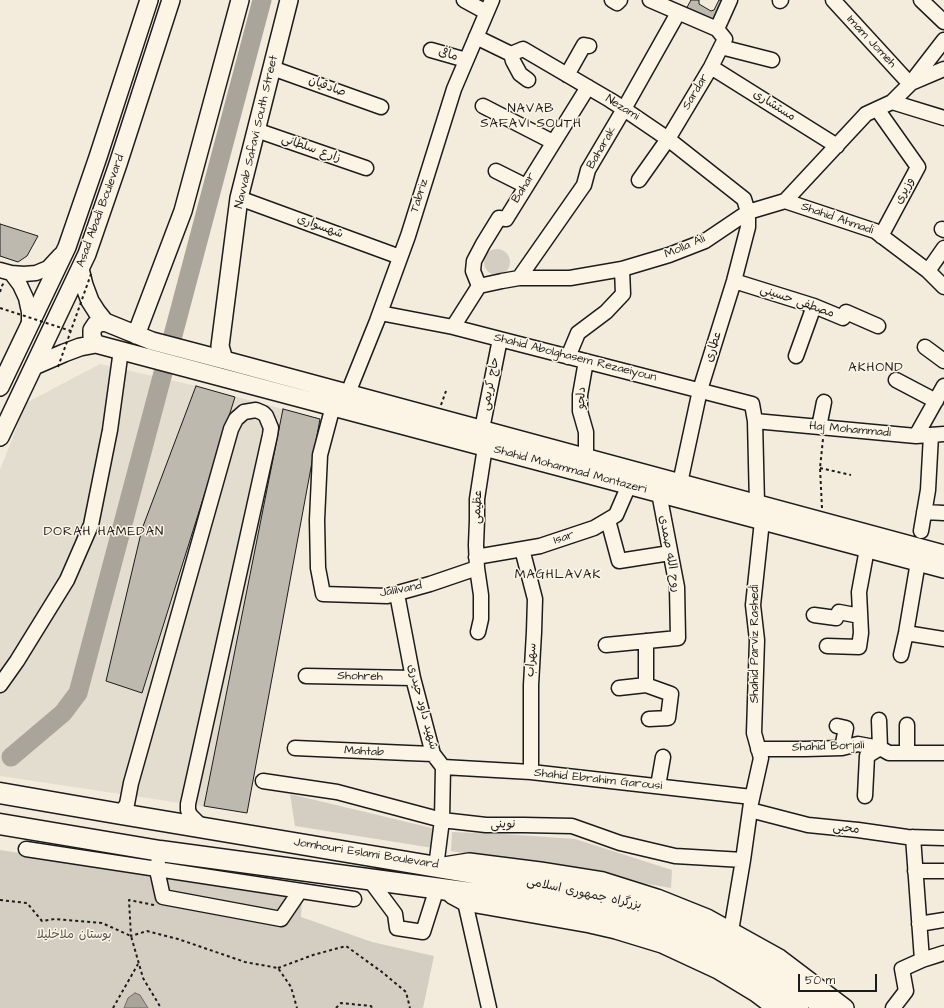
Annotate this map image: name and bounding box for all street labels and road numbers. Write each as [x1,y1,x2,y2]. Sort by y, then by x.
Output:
street label: Imam Jomeh [843,13,899,71]
street label: مافی [436,45,460,65]
street label: Navvab Safavi South Street [232,54,282,210]
street label: Sardar [680,71,712,113]
street label: صادقیان [306,74,348,100]
street label: مستشاری [750,87,798,125]
street label: Nezami [602,92,642,124]
street label: Baharak [584,124,620,172]
street label: زارع سلطانی [279,132,343,166]
street label: Asad Abadi Boulevard [74,153,128,269]
street label: Bahar [509,170,539,206]
street label: وزیری [892,175,918,207]
street label: Tabriz [408,177,432,215]
street label: Shahid Ahmadi [799,200,875,238]
street label: شهسواری [295,212,345,242]
street label: Molla Ali [663,232,707,262]
street label: مصطفی حسینی [758,283,836,321]
street label: عطاری [703,330,725,364]
street label: Shahid Abolghasem Rezaeiyoun [492,331,658,385]
street label: حاج کریمی [479,356,503,412]
street label: دلجو [574,387,590,409]
street label: Haj Mohammadi [809,419,891,441]
street label: Shahid Mohammad Montazeri [492,443,648,497]
street label: عظیمی [470,490,486,524]
street label: روح الله صمدی [655,514,683,594]
street label: Isar [552,528,576,548]
street label: Jalilvand [379,579,423,601]
street label: Shahid Parviz Rashedi [748,585,762,703]
street label: سهراب [524,642,540,678]
street label: شهید داود حیدری [404,663,440,751]
street label: Shohreh [337,669,383,685]
street label: Shahid Borjali [792,739,864,755]
street label: Mahtab [344,744,384,760]
street label: Shahid Ebrahim Garousi [533,766,663,794]
street label: نوینی [490,818,516,832]
street label: محبی [832,820,860,838]
street label: Jomhouri Eslami Boulevard [293,835,439,873]
street label: بزرگراه جمهوری اسلامی [525,875,643,913]

